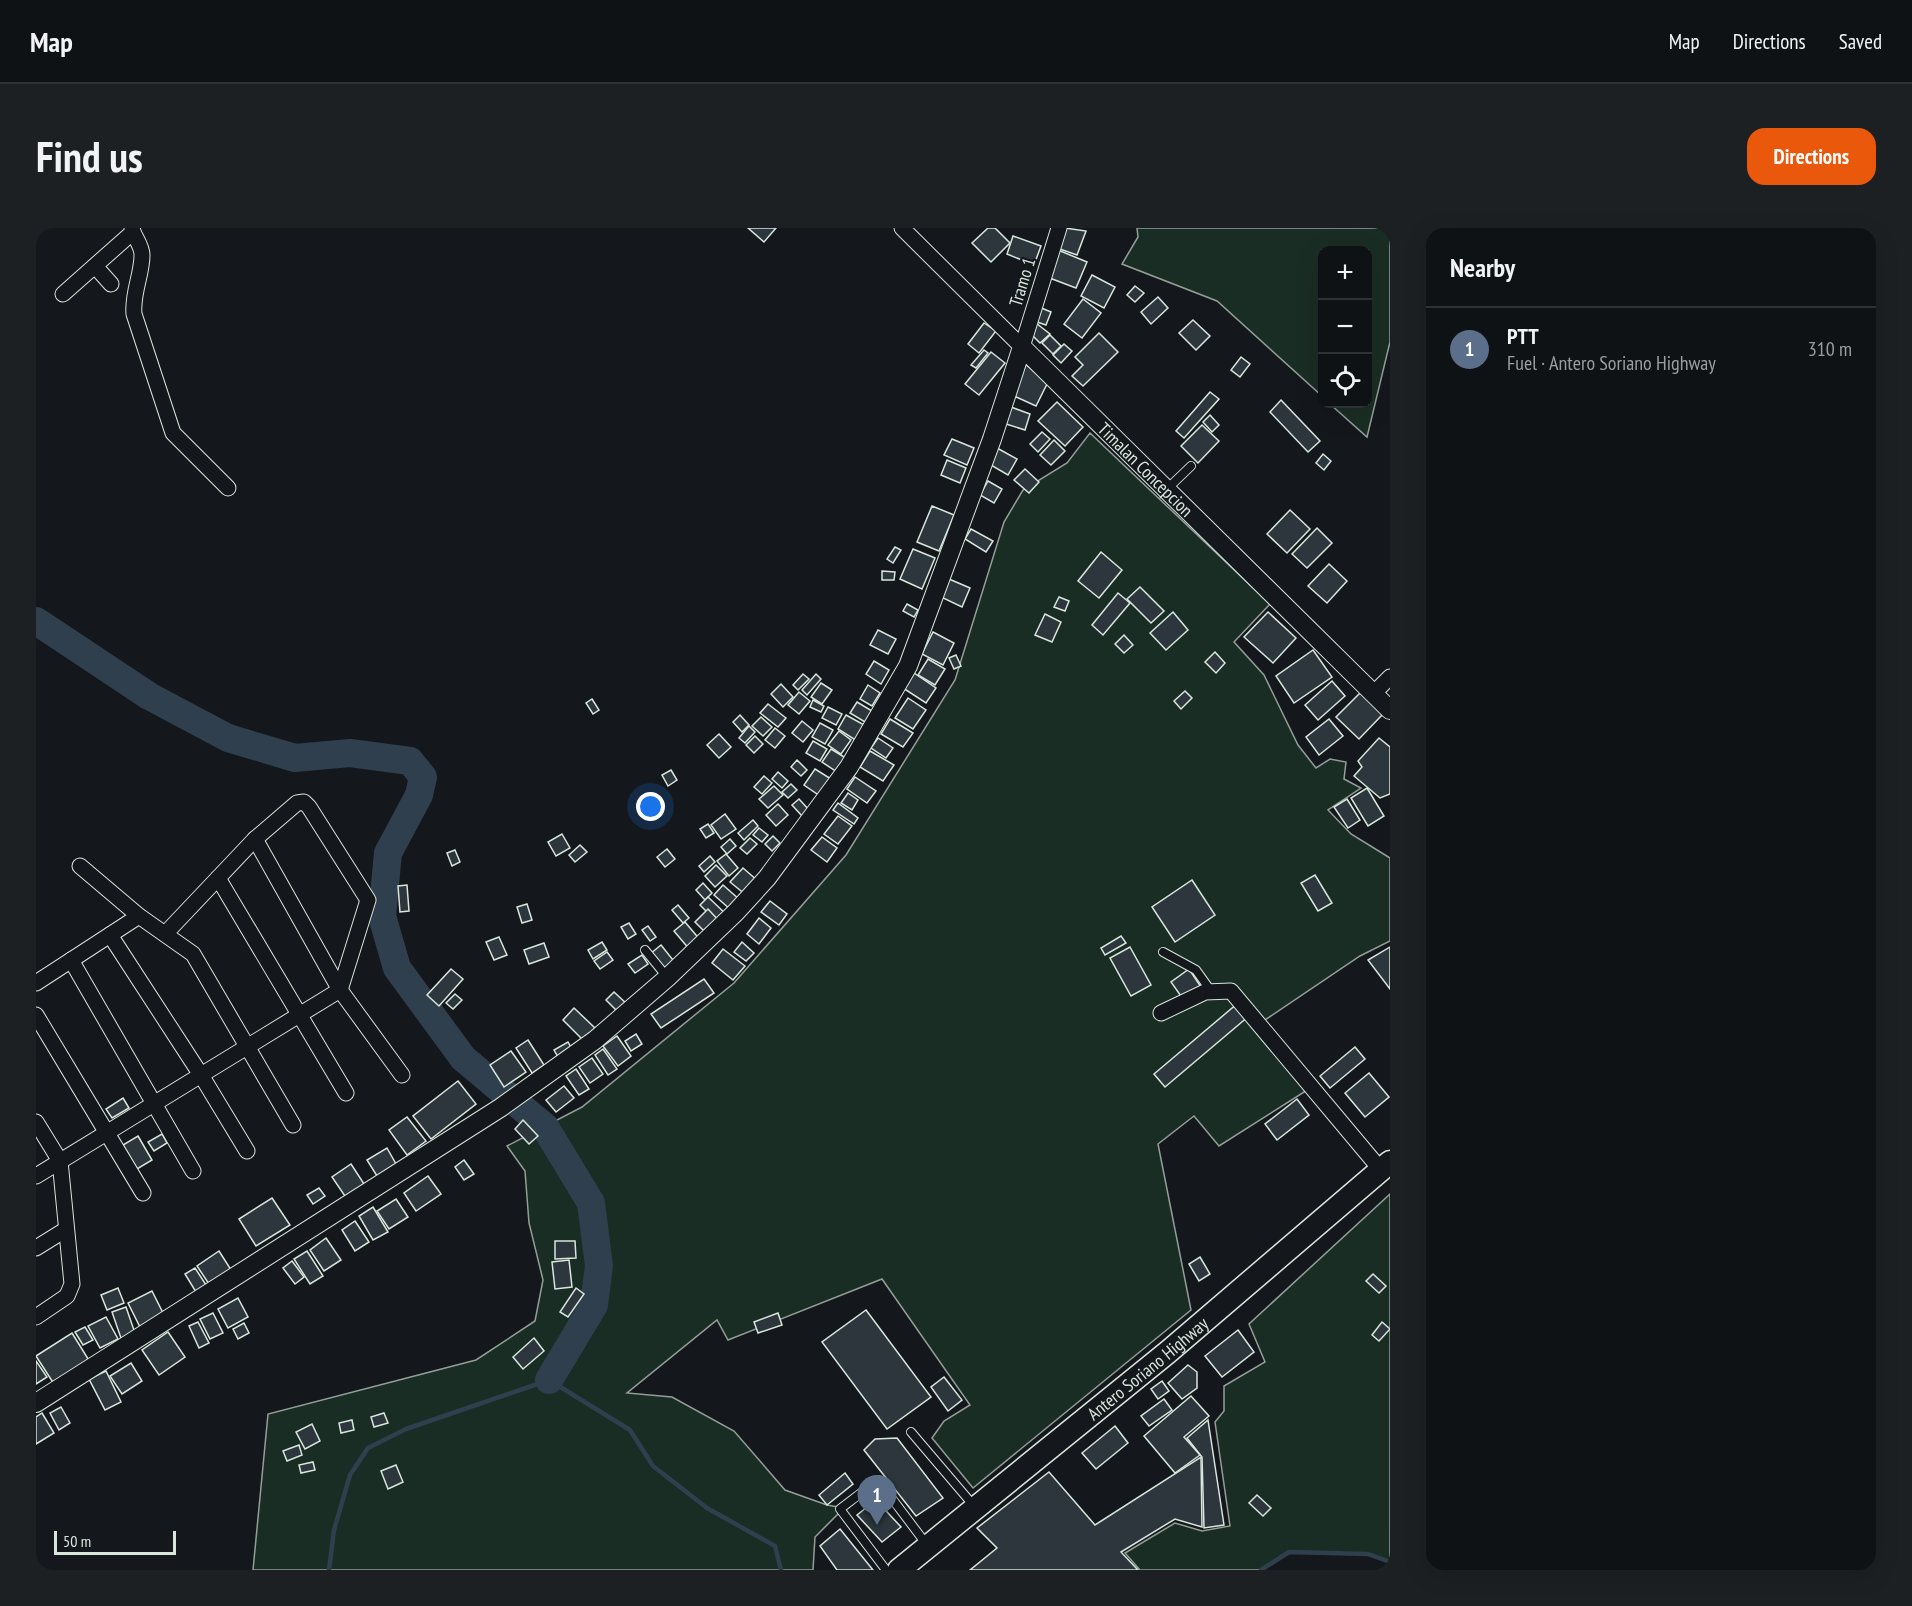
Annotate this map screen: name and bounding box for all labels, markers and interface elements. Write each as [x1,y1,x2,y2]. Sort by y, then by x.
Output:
text: Map [30,23,73,60]
text: Map [1669,28,1700,55]
text: Directions [1733,28,1806,55]
text: Saved [1839,28,1882,55]
button: Directions [1747,128,1876,185]
text: Find us [36,129,143,184]
map controls [1318,246,1372,408]
button: + [1318,246,1372,300]
text: Nearby [1450,251,1515,284]
street label: Tramo 1 [1004,255,1040,309]
button: − [1318,300,1372,354]
text: PTT [1507,322,1539,350]
text: 1 [1465,336,1474,362]
text: 310 m [1808,336,1852,362]
text: Fuel · Antero Soriano Highway [1507,350,1716,376]
button: locate [1318,354,1372,408]
street label: Timalan Concepcion [1093,417,1198,521]
your location [636,792,665,821]
street label: Antero Soriano Highway [1082,1311,1213,1425]
pin: 1 [858,1476,896,1525]
scale bar [54,1528,176,1556]
text: 50 m [63,1531,91,1551]

